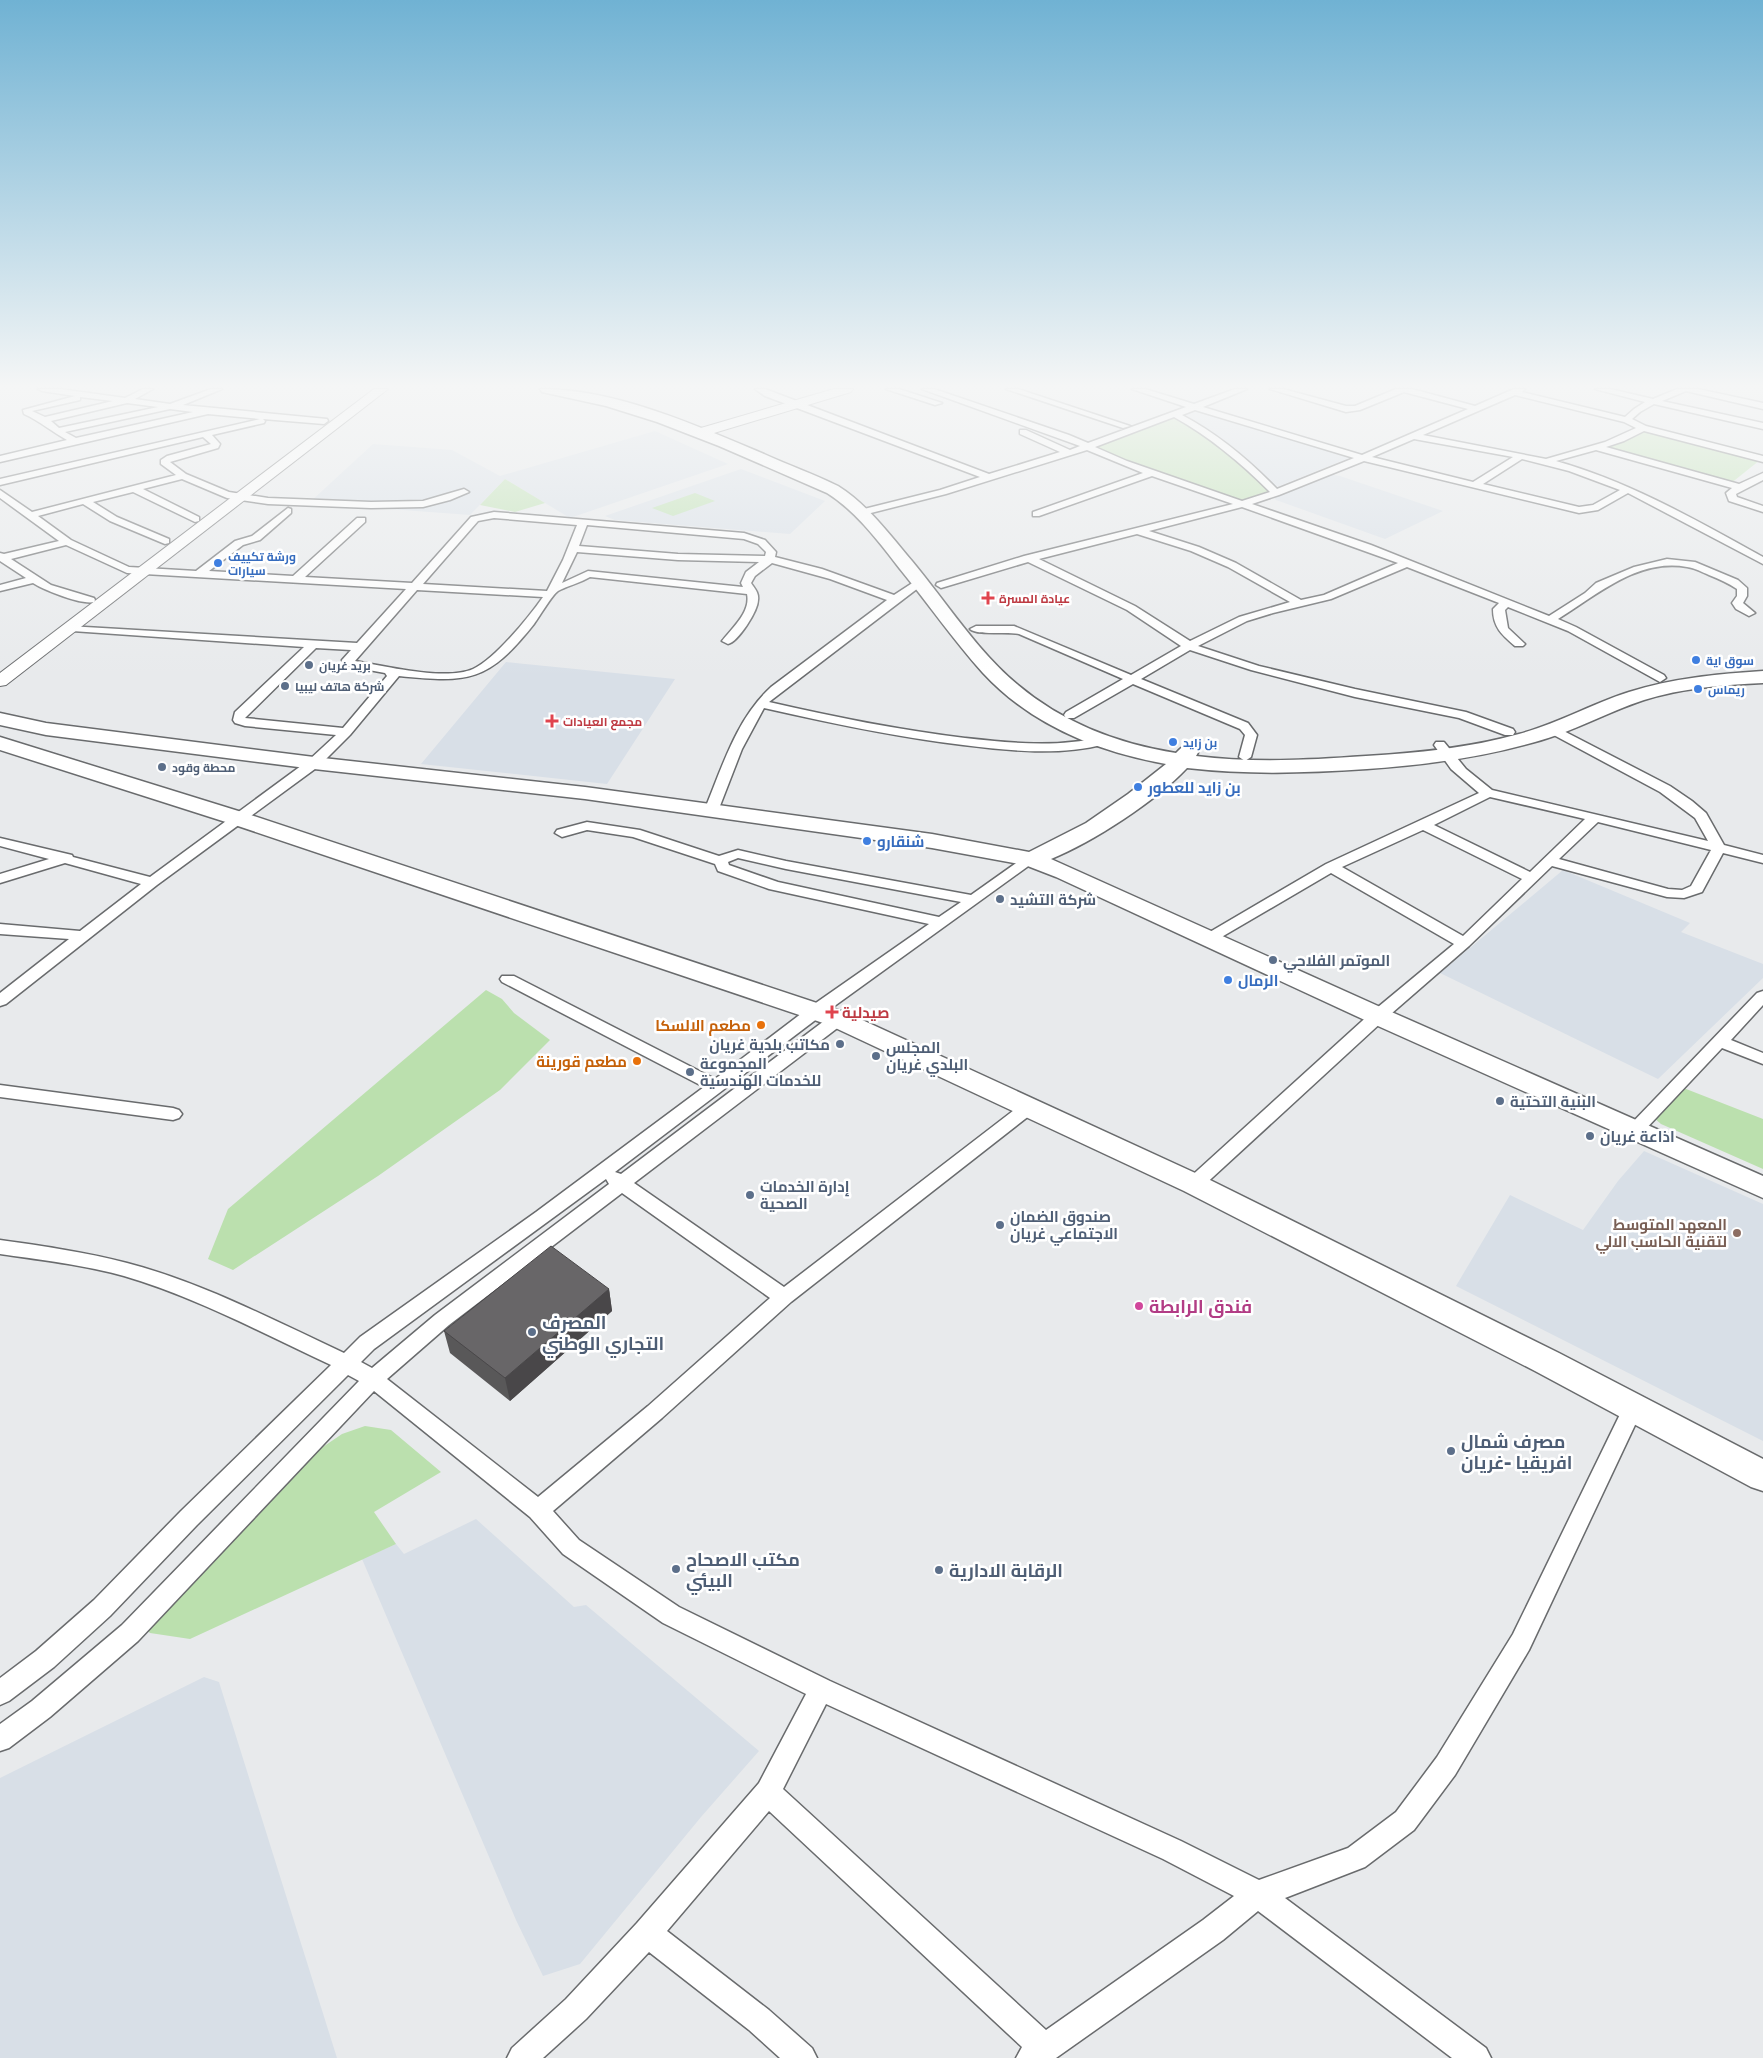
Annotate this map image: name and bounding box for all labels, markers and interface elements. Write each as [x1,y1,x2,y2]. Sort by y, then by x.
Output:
place label: ورشة تكييف سيارات [228,549,296,579]
marker: ورشة تكييف سيارات [212,557,224,569]
marker: عيادة المسرة [981,591,995,605]
place label: عيادة المسرة [999,591,1070,607]
place label: سوق اية [1706,653,1754,669]
marker: سوق اية [1690,654,1702,666]
place label: بريد غريان [319,658,371,674]
marker: بريد غريان [303,659,315,671]
place label: شركة هاتف ليبيا [295,679,384,695]
marker: شركة هاتف ليبيا [279,680,291,692]
place label: ريماس [1708,682,1745,698]
marker: ريماس [1692,683,1704,695]
marker: مجمع العيادات [545,714,559,728]
place label: مجمع العيادات [563,714,642,731]
place label: بن زايد [1183,735,1217,751]
marker: بن زايد [1167,736,1179,748]
place label: محطة وقود [172,760,235,776]
marker: محطة وقود [156,761,168,773]
place label: بن زايد للعطور [1147,778,1241,797]
marker: بن زايد للعطور [1132,781,1144,793]
place label: شنقارو [877,832,924,851]
marker: شنقارو [861,835,873,847]
place label: شركة التشيد [1010,890,1096,909]
marker: شركة التشيد [994,893,1006,905]
place label: الموتمر الفلاحي [1283,951,1390,973]
marker: الموتمر الفلاحي [1267,954,1279,966]
place label: الرمال [1238,971,1278,990]
marker: الرمال [1222,974,1234,986]
place label: صيدلية [842,1003,890,1021]
marker: صيدلية [826,1006,838,1018]
place label: مطعم الالسكا [655,1016,751,1036]
marker: مطعم الالسكا [755,1019,767,1031]
place label: مكاتب بلدية غريان [709,1035,830,1054]
marker: مكاتب بلدية غريان [834,1038,846,1050]
place label: المجلس البلدي غريان [886,1038,968,1077]
marker: المجلس البلدي غريان [870,1050,882,1062]
place label: مطعم قورينة [536,1052,627,1072]
place label: المجموعة للخدمات الهندسية [700,1054,821,1090]
marker: مطعم قورينة [631,1055,643,1067]
marker: المجموعة للخدمات الهندسية [684,1066,696,1078]
place label: البنية التحتية [1510,1092,1596,1110]
marker: البنية التحتية [1494,1095,1506,1107]
place label: اذاعة غريان [1600,1127,1675,1146]
marker: اذاعة غريان [1584,1130,1596,1142]
place label: إدارة الخدمات الصحية [760,1177,850,1212]
marker: إدارة الخدمات الصحية [744,1189,756,1201]
place label: صندوق الضمان الاجتماعي غريان [1010,1207,1118,1246]
place label: المعهد المتوسط لتقنية الحاسب الالي [1595,1215,1727,1254]
marker: صندوق الضمان الاجتماعي غريان [994,1219,1006,1231]
marker: المعهد المتوسط لتقنية الحاسب الالي [1731,1227,1743,1239]
place label: فندق الرابطة [1149,1295,1252,1318]
marker: فندق الرابطة [1133,1300,1145,1312]
place label: المصرف التجاري الوطني [542,1311,664,1359]
marker: المصرف التجاري الوطني [526,1326,538,1338]
place label: مصرف شمال افريقيا -غريان [1461,1430,1572,1474]
marker: مصرف شمال افريقيا -غريان [1445,1445,1457,1457]
place label: مكتب الاصحاح البيئي [686,1548,800,1596]
place label: الرقابة الادارية [949,1559,1063,1582]
marker: مكتب الاصحاح البيئي [670,1563,682,1575]
marker: الرقابة الادارية [933,1564,945,1576]

